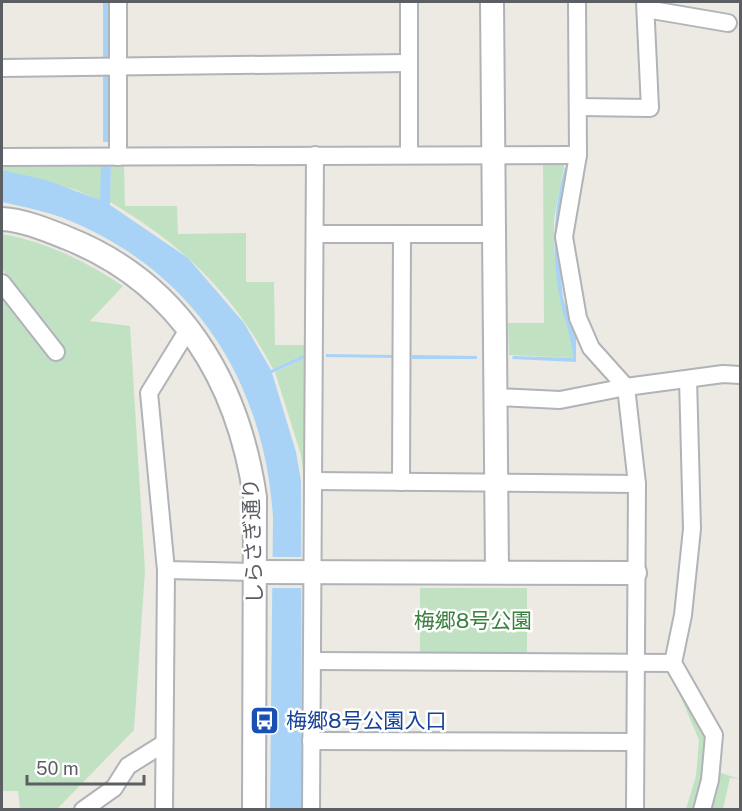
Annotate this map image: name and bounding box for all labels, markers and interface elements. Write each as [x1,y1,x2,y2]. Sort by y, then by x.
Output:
street label: しらさぎ通り [238,478,267,604]
park label: 梅郷8号公園 [414,608,532,633]
bus stop icon: 梅郷8号公園入口 [249,705,281,737]
place label: 梅郷8号公園入口 [286,708,447,733]
scale bar [27,748,144,786]
text: 50 m [36,758,79,779]

